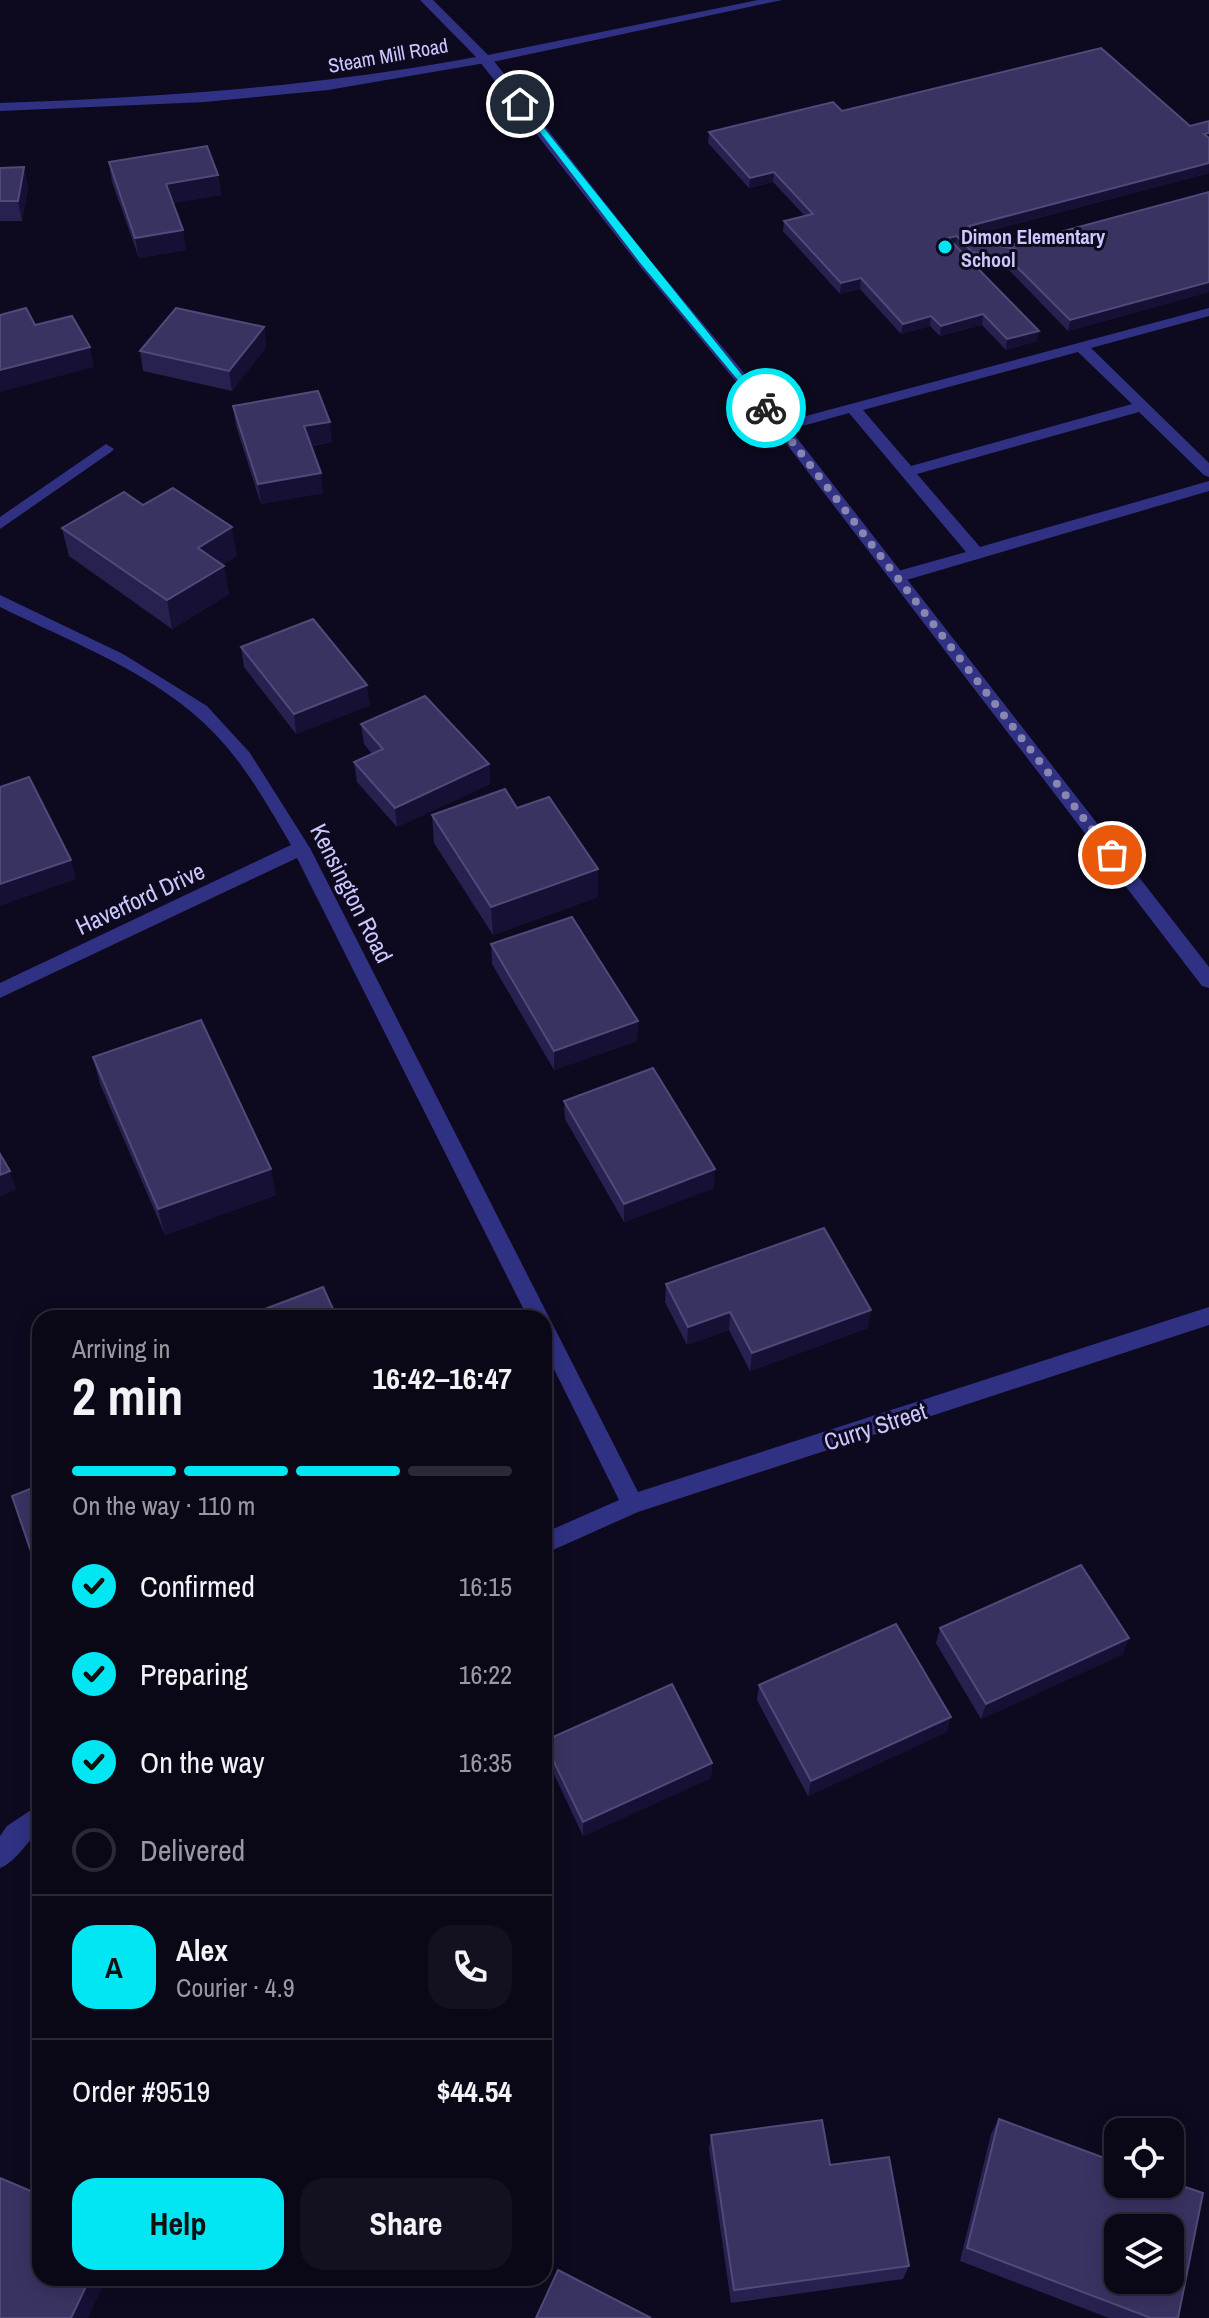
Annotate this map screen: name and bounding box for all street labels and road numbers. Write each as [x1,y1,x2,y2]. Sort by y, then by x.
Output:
street label: Steam Mill Road [326,31,450,79]
street label: Kensington Road [303,818,401,968]
street label: Haverford Drive [70,854,210,942]
street label: Curry Street [820,1394,931,1458]

